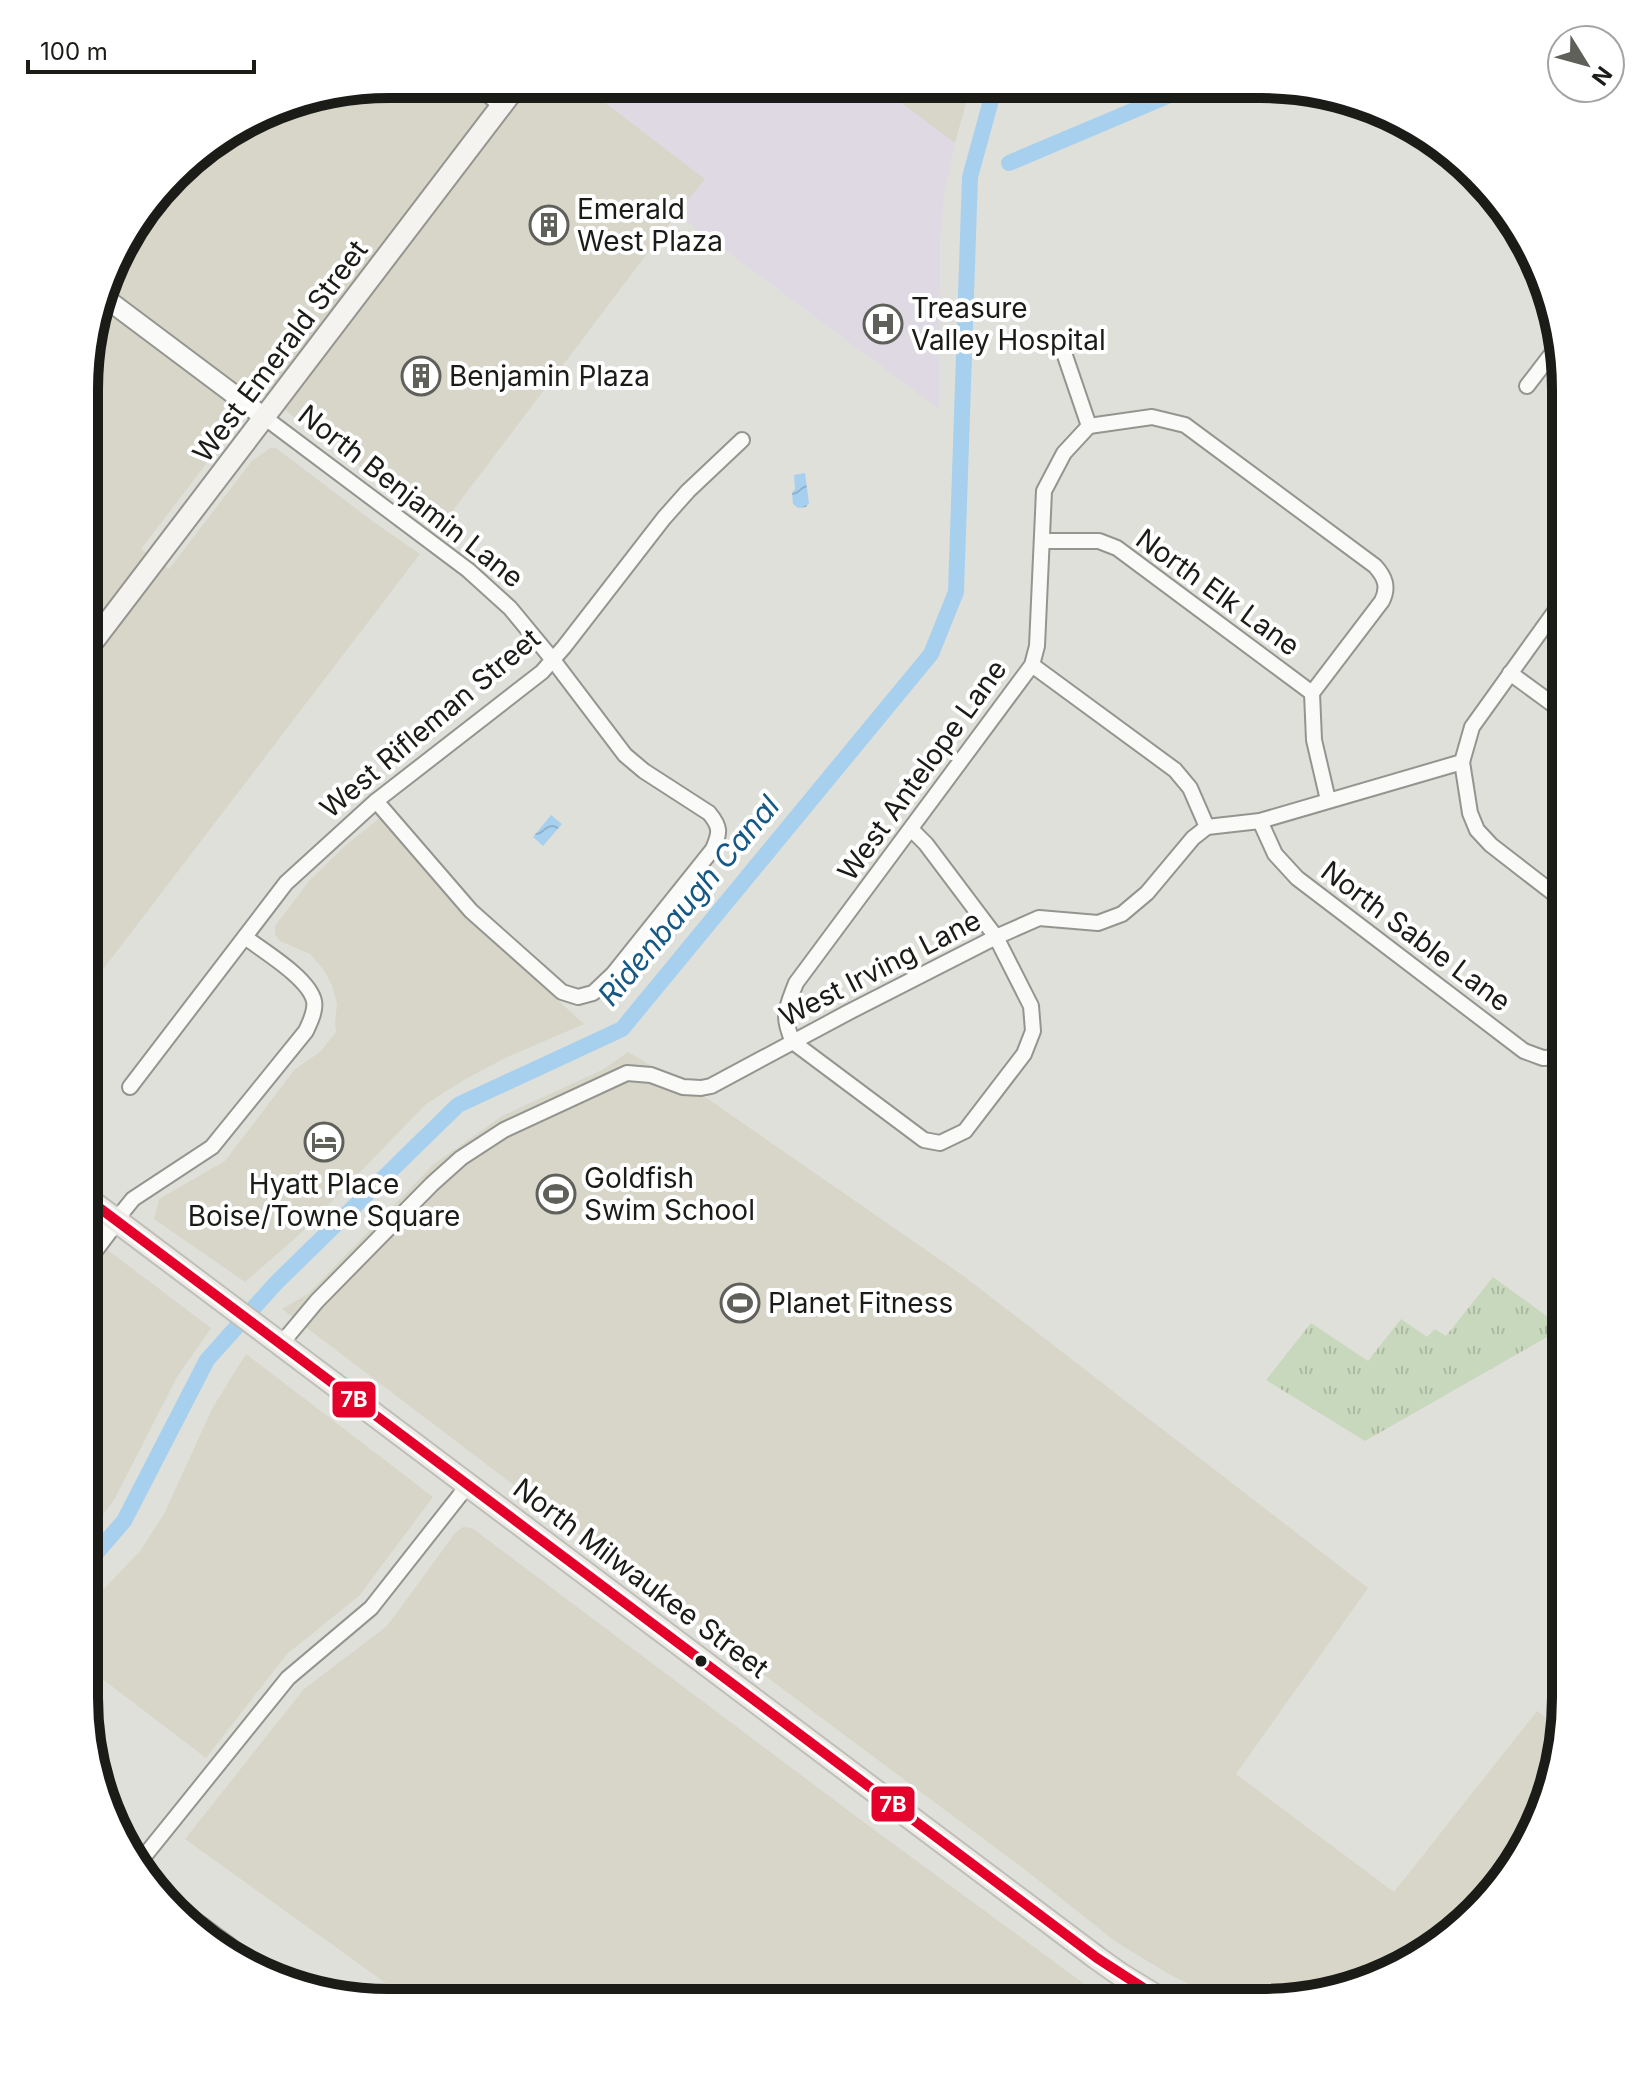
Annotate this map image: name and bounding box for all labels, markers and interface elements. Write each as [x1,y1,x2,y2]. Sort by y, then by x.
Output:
scale bar [28,24,254,74]
north arrow [1546,24,1626,104]
text: 100 m [40,37,108,66]
text: N [1587,62,1617,91]
place label: Emerald West Plaza [577,192,723,258]
building icon: Emerald West Plaza [528,204,570,246]
street label: West Emerald Street [185,233,375,469]
place label: Treasure Valley Hospital [911,291,1106,357]
hospital icon: Treasure Valley Hospital [862,303,904,345]
building icon: Benjamin Plaza [400,355,442,397]
place label: Benjamin Plaza [449,359,650,393]
street label: North Benjamin Lane [292,398,530,594]
street label: North Elk Lane [1130,521,1306,663]
street label: West Rifleman Street [313,621,547,825]
street label: West Antelope Lane [830,653,1014,887]
water label: Ridenbaugh Canal [590,788,787,1013]
street label: North Sable Lane [1314,854,1518,1018]
street label: West Irving Lane [774,903,986,1033]
hotel icon: Hyatt Place Boise/Towne Square [303,1121,345,1163]
place label: Goldfish Swim School [584,1161,755,1227]
place label: Hyatt Place Boise/Towne Square [188,1167,460,1233]
sports icon: Goldfish Swim School [535,1173,577,1215]
sports icon: Planet Fitness [719,1282,761,1324]
place label: Planet Fitness [768,1286,953,1320]
line badge: 7B [331,1380,377,1419]
text: 7B [340,1386,368,1412]
street label: North Milwaukee Street [507,1471,775,1685]
unlabelled marker [693,1653,709,1669]
line badge: 7B [870,1785,916,1823]
text: 7B [879,1791,907,1817]

